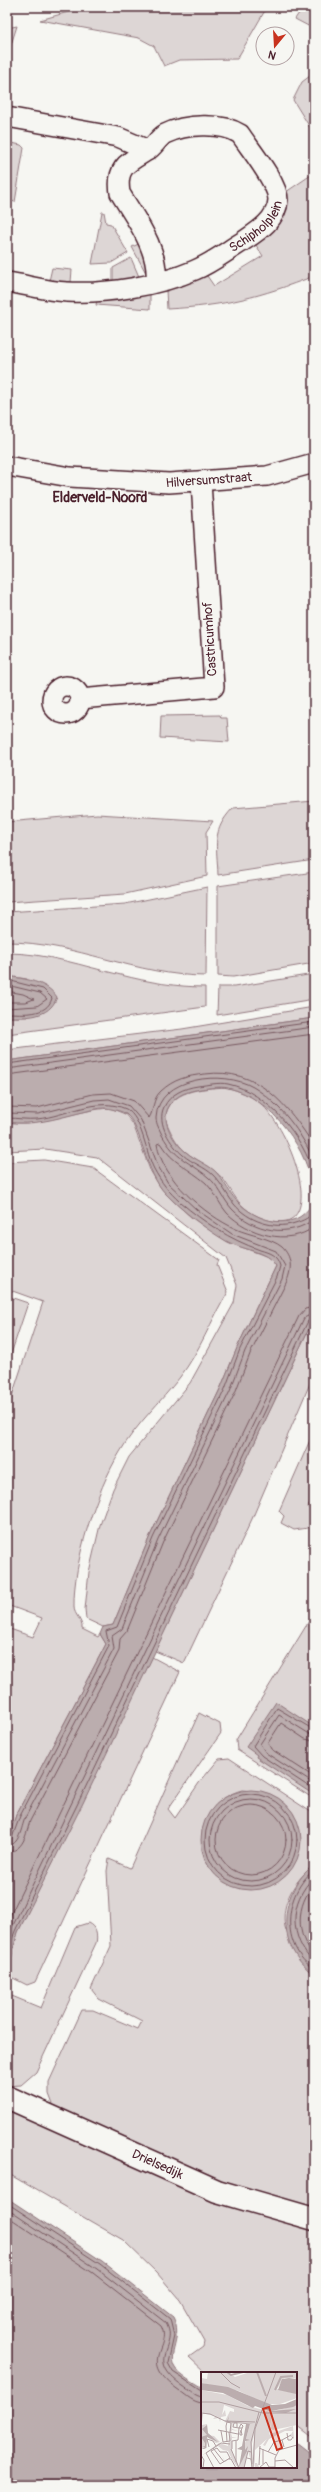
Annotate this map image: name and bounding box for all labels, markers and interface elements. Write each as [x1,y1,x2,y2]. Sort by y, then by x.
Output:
north arrow [255,26,295,66]
text: N [266,48,278,62]
street label: Schipholplein [226,199,286,256]
street label: Hilversumstraat [165,469,253,491]
district label: Elderveld-Noord [53,489,148,506]
street label: Castricumhof [199,600,221,677]
street label: Drielsedijk [129,2146,186,2183]
inset map [201,2372,297,2468]

